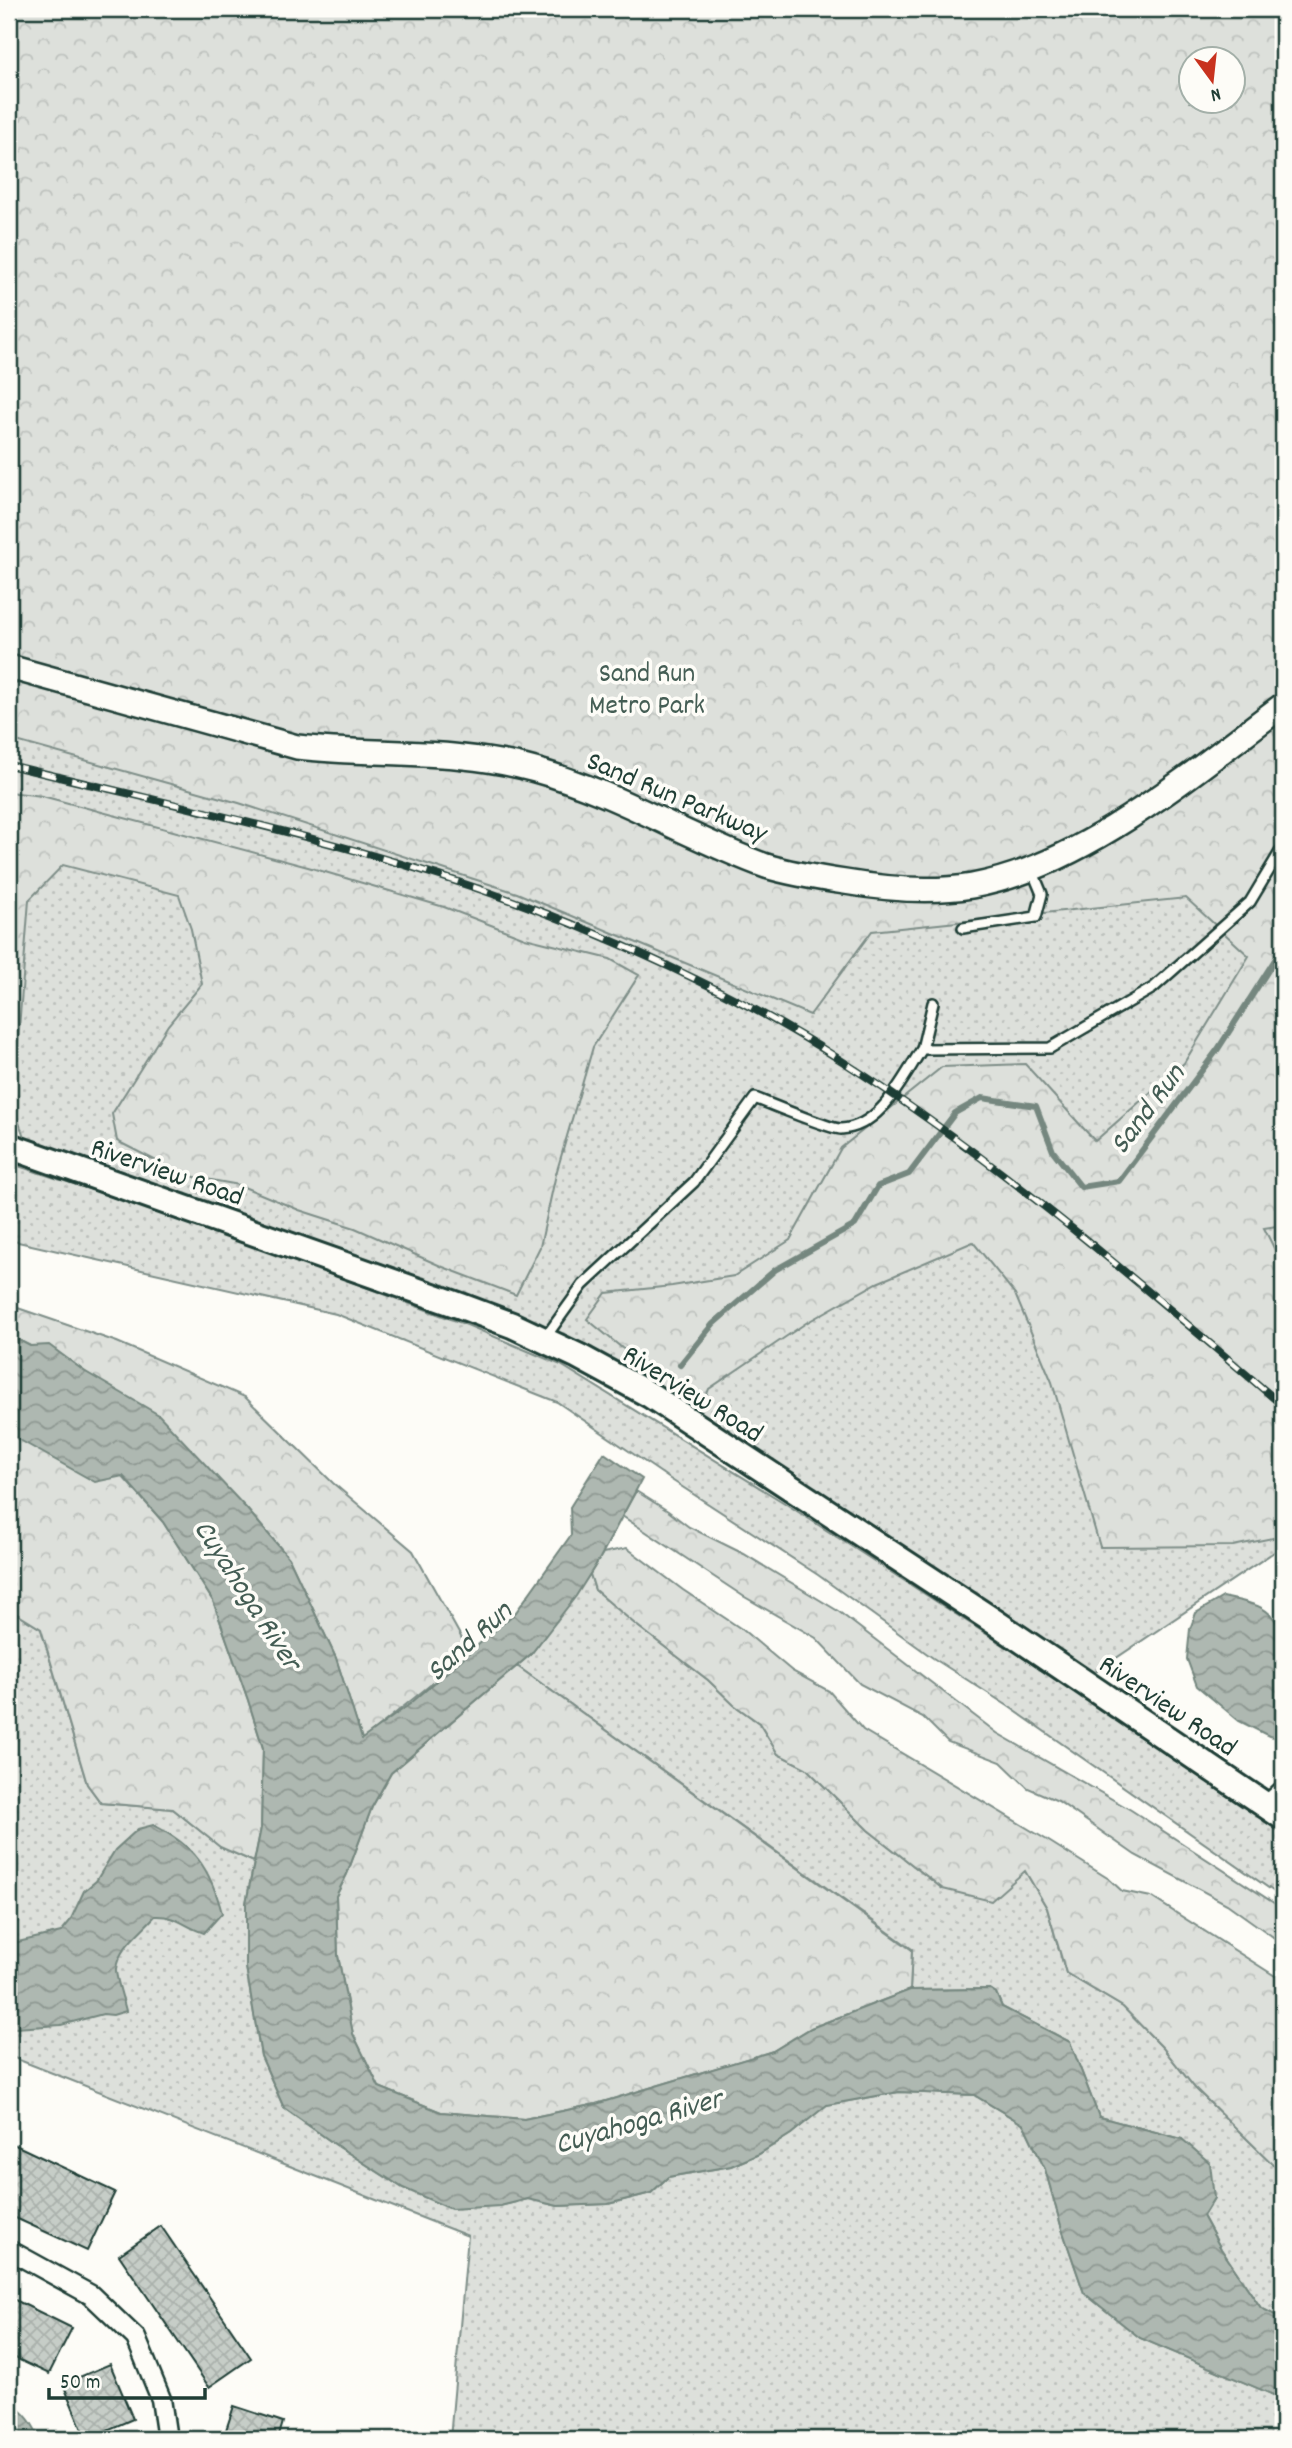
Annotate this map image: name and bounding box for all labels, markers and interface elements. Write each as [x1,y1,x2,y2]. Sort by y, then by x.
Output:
north arrow [1176,46,1246,116]
text: N [1207,79,1224,107]
park label: Sand Run Metro Park [589,656,705,728]
street label: Sand Run Parkway [579,743,773,856]
water label: Sand Run [1101,1056,1199,1165]
street label: Riverview Road [85,1130,248,1220]
street label: Riverview Road [613,1337,769,1455]
water label: Cuyahoga River [180,1513,312,1683]
water label: Sand Run [418,1592,525,1694]
street label: Riverview Road [1089,1647,1243,1769]
water label: Cuyahoga River [551,2079,731,2169]
scale bar [49,2357,205,2401]
text: 50 m [60,2369,100,2399]

